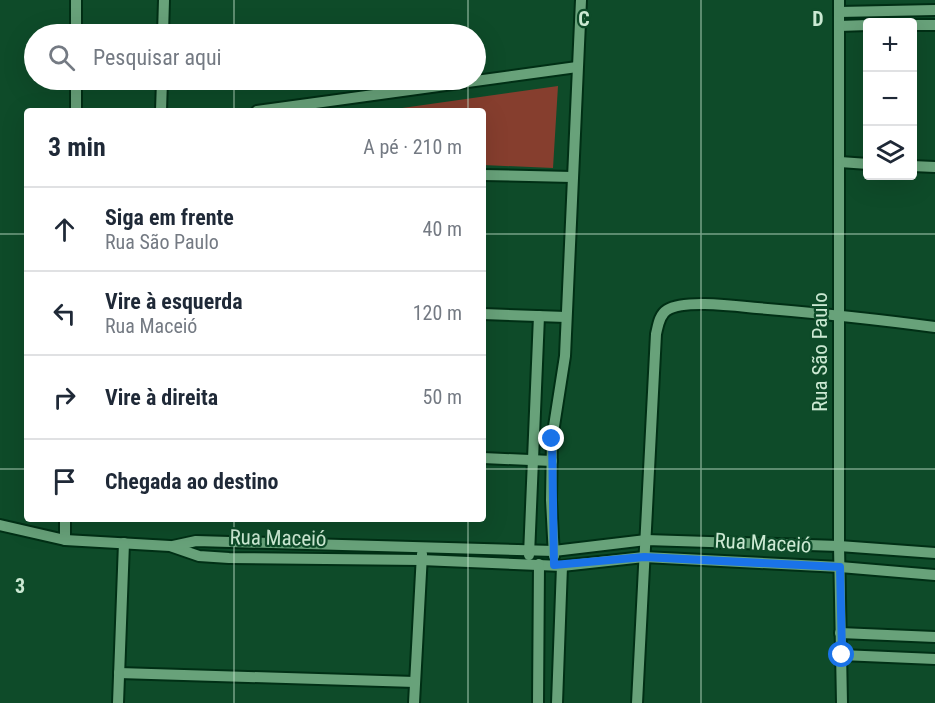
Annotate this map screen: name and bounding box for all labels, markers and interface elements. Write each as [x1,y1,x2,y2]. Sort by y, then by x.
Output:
text: C [578,7,590,31]
text: D [812,7,824,31]
map controls [863,18,917,180]
button: + [863,18,917,72]
search box [24,24,486,90]
icon: search [45,41,78,74]
text: Pesquisar aqui [93,45,222,70]
button: − [863,72,917,126]
button: layers [863,126,917,180]
text: 3 min [48,132,106,162]
text: A pé · 210 m [363,135,462,159]
text: Siga em frente [105,205,234,230]
icon: ahead [48,213,81,246]
text: 40 m [423,217,462,241]
text: Rua São Paulo [105,230,219,254]
text: Vire à esquerda [105,289,243,314]
street label: Rua São Paulo [808,292,832,412]
icon: left [48,297,81,330]
text: 120 m [413,301,462,325]
text: Rua Maceió [105,314,197,338]
icon: right [48,381,81,414]
text: Vire à direita [105,385,218,410]
text: 50 m [423,385,462,409]
route end [538,425,564,451]
icon: arrive [48,465,81,498]
text: Chegada ao destino [105,469,279,494]
street label: Rua Maceió [229,525,327,551]
street label: Rua Maceió [714,528,812,558]
text: 3 [15,574,25,598]
route start [828,641,854,667]

